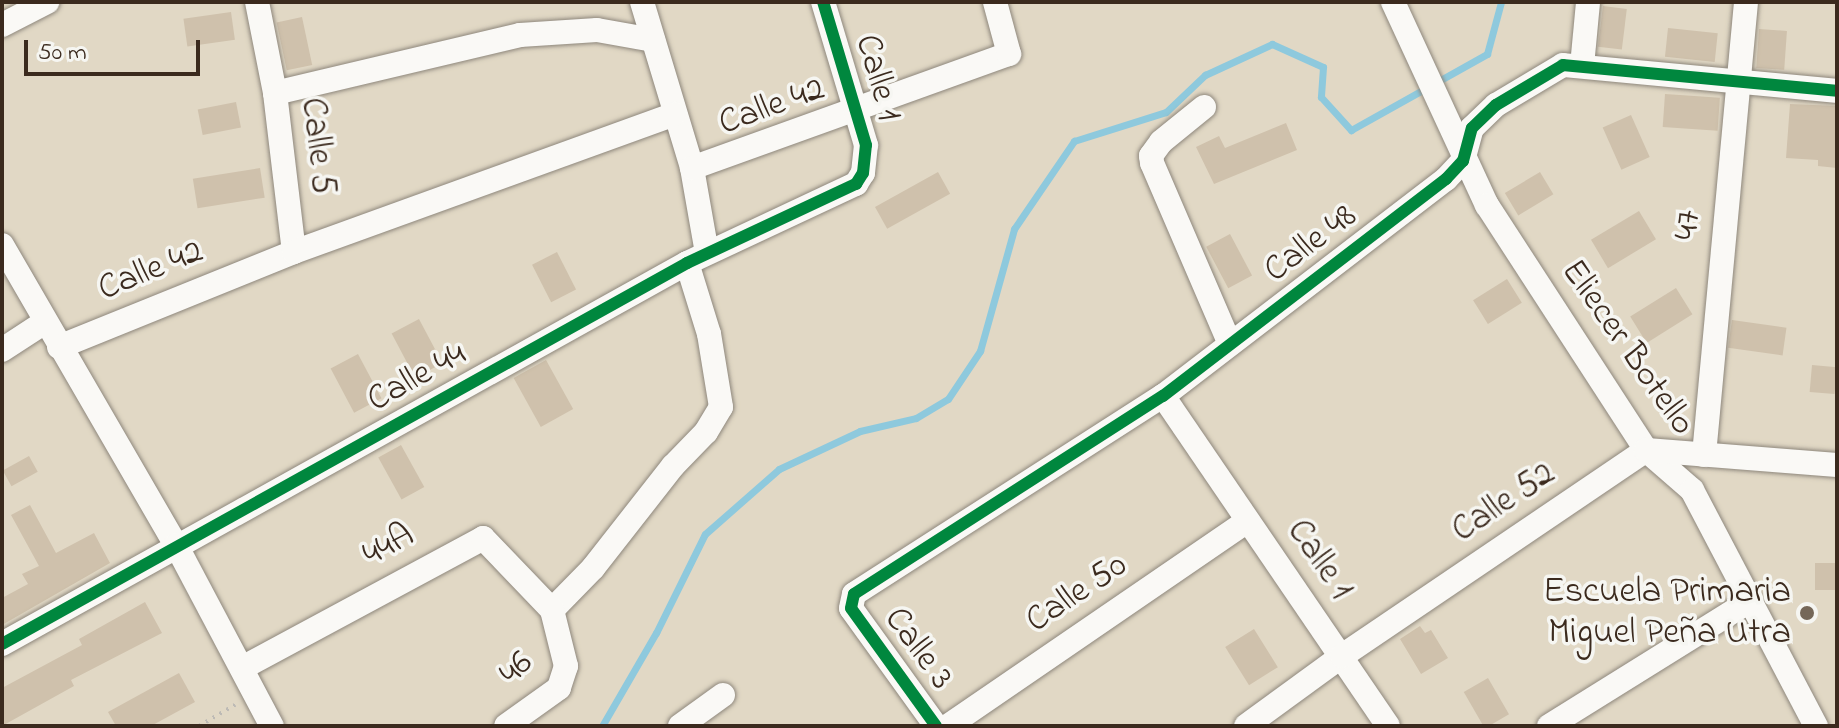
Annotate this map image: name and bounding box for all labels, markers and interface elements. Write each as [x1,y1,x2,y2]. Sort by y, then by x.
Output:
scale bar [28,24,204,74]
street label: Calle 1 [844,30,910,126]
text: 50 m [38,36,87,71]
street label: Calle 42 [713,68,831,146]
street label: Calle 5 [290,95,344,197]
street label: Calle 48 [1256,195,1366,293]
street label: 47 [1666,208,1712,242]
street label: Calle 42 [92,231,210,311]
street label: Eliecer Botello [1551,252,1703,444]
street label: Calle 44 [360,333,474,423]
street label: Calle 52 [1444,453,1564,553]
street label: Calle 1 [1276,512,1362,608]
street label: 44A [356,515,422,577]
street label: Calle 50 [1018,545,1136,643]
place label: Escuela Primaria Miguel Peña Utra [1543,570,1791,655]
street label: Calle 3 [874,599,962,699]
marker: Escuela Primaria Miguel Peña Utra [1798,604,1816,622]
street label: 46 [491,643,543,695]

